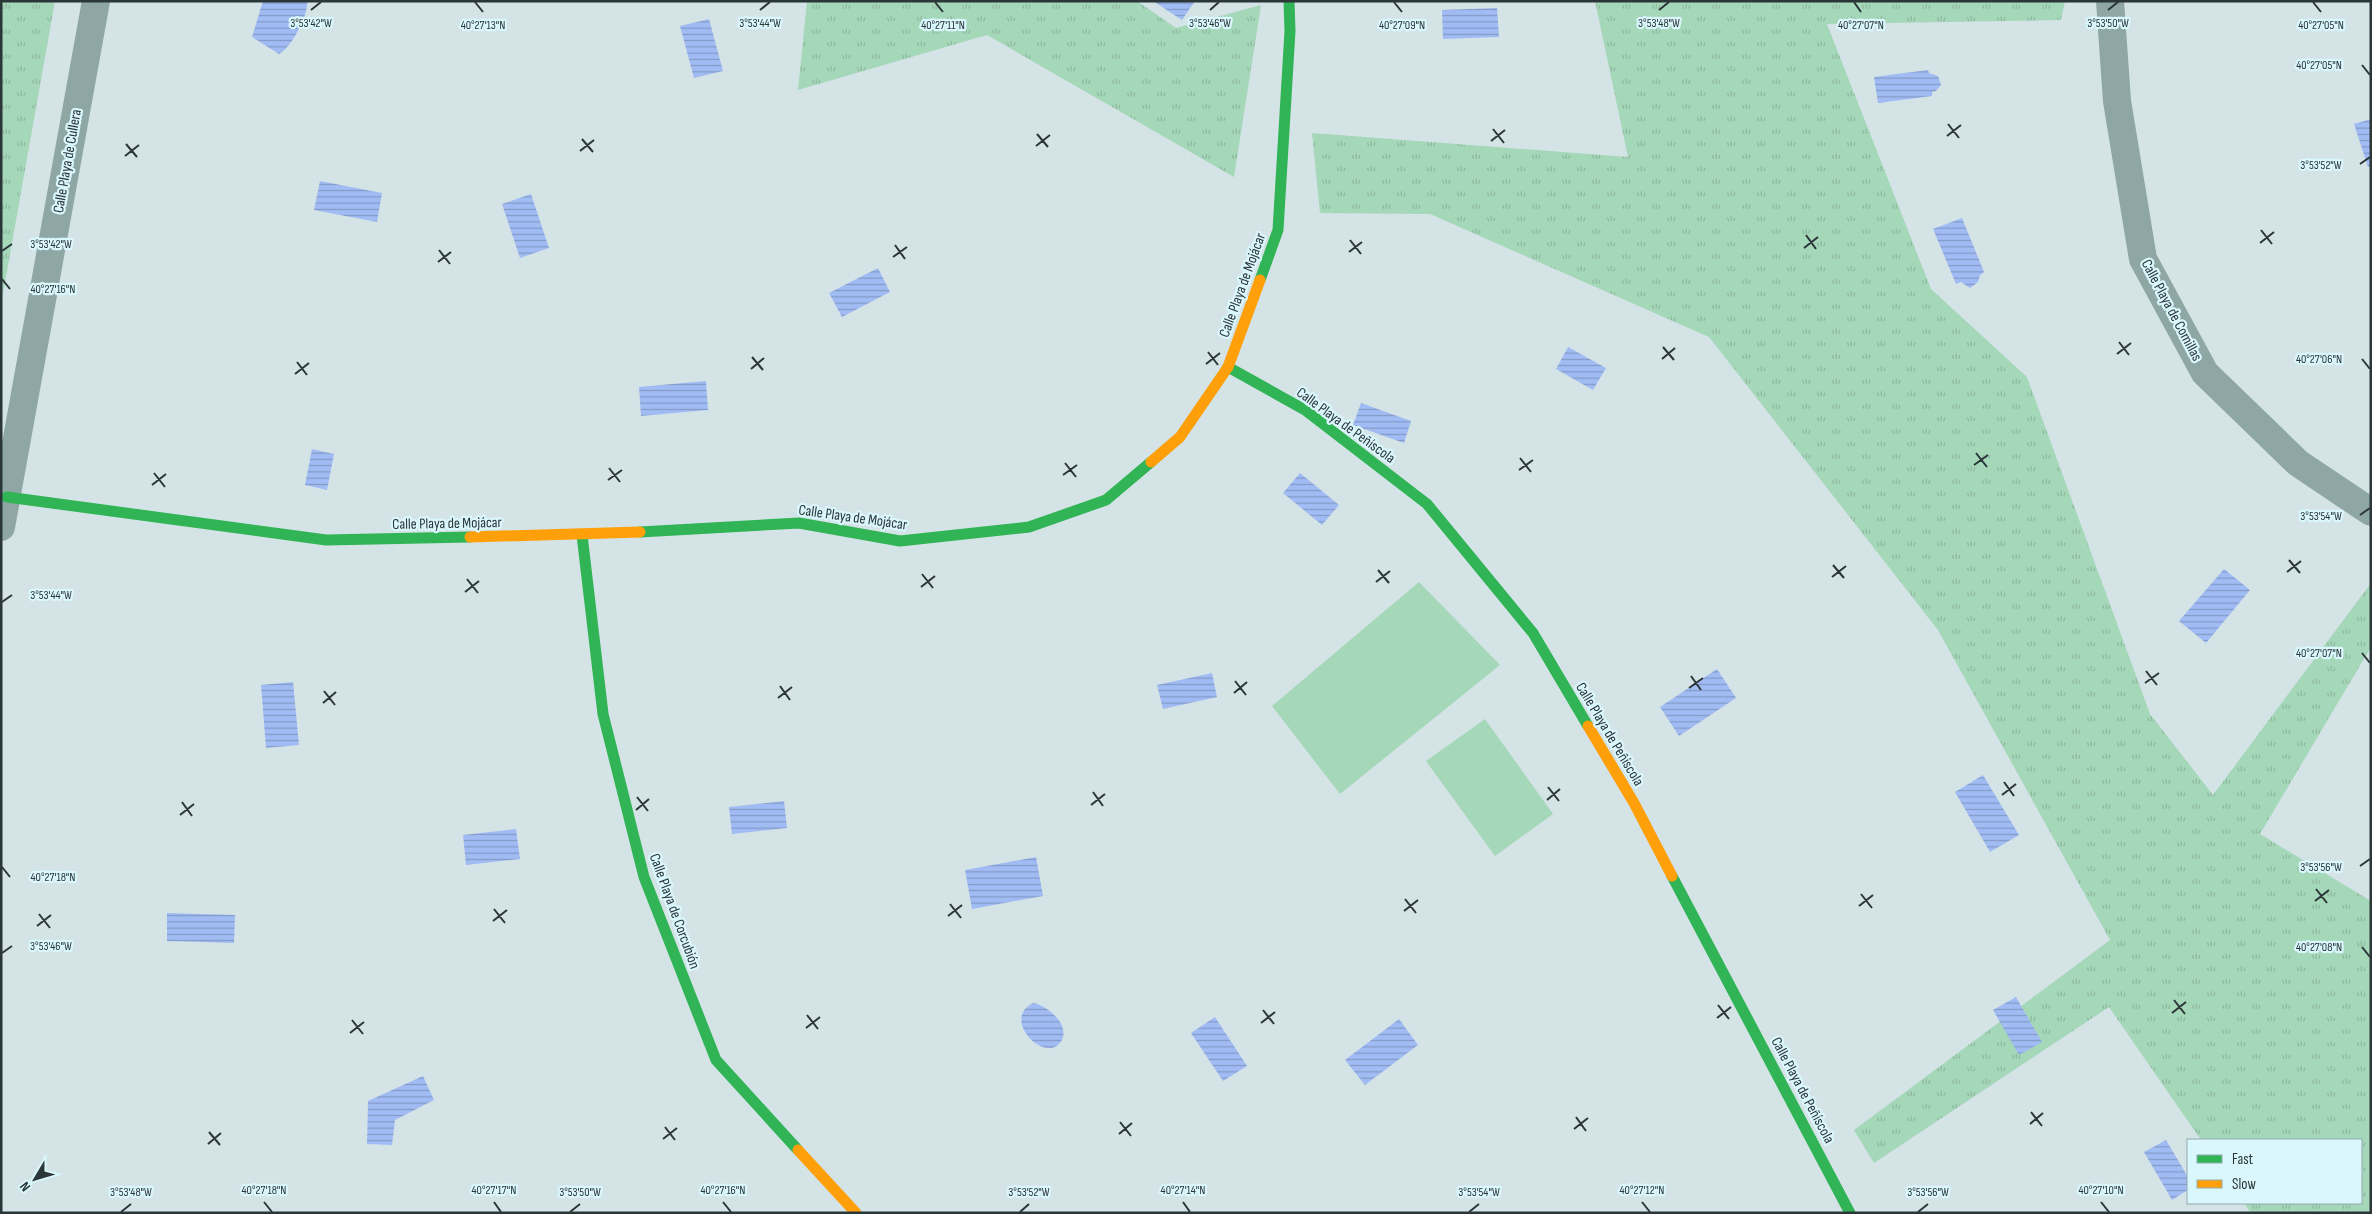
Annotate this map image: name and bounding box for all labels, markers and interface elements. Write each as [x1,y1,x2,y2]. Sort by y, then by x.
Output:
text: 3°53'42"W [290,16,332,31]
text: 3°53'44"W [739,16,781,31]
text: 3°53'46"W [1189,16,1231,31]
text: 3°53'48"W [1638,16,1680,31]
text: 3°53'50"W [2087,16,2129,31]
text: 40°27'13"N [461,18,505,33]
text: 40°27'11"N [921,18,965,33]
text: 40°27'09"N [1379,18,1425,33]
text: 40°27'07"N [1838,18,1884,33]
text: 40°27'05"N [2298,18,2344,33]
text: 40°27'05"N [2296,58,2342,73]
street label: Calle Playa de Cullera [49,108,86,214]
text: 3°53'52"W [2300,158,2342,173]
street label: Calle Playa de Mojácar [1215,230,1270,340]
text: 3°53'42"W [30,237,72,252]
street label: Calle Playa de Comillas [2137,256,2206,364]
text: 40°27'16"N [30,282,76,297]
text: 40°27'06"N [2296,352,2342,367]
street label: Calle Playa de Peñíscola [1293,383,1399,468]
street label: Calle Playa de Mojácar [797,500,909,535]
text: 3°53'54"W [2300,509,2342,524]
street label: Calle Playa de Mojácar [392,513,503,534]
text: 3°53'44"W [30,588,72,603]
text: 40°27'07"N [2296,646,2342,661]
street label: Calle Playa de Peñíscola [1571,679,1648,790]
street label: Calle Playa de Corcubión [645,851,704,971]
text: 3°53'56"W [2300,860,2342,875]
text: 40°27'18"N [31,870,75,885]
text: 3°53'46"W [30,939,72,954]
text: 40°27'08"N [2296,940,2342,955]
street label: Calle Playa de Peñíscola [1767,1034,1839,1147]
legend [2187,1139,2362,1204]
text: Fast [2232,1150,2254,1169]
north arrow [10,1154,60,1204]
text: Slow [2232,1175,2256,1194]
text: N [16,1179,34,1195]
text: 40°27'18"N [242,1183,286,1198]
text: 40°27'17"N [472,1183,516,1198]
text: 40°27'16"N [700,1183,746,1198]
text: 40°27'14"N [1161,1183,1205,1198]
text: 40°27'12"N [1620,1183,1664,1198]
text: 40°27'10"N [2078,1183,2124,1198]
text: 3°53'48"W [110,1185,152,1200]
text: 3°53'50"W [559,1185,601,1200]
text: 3°53'52"W [1008,1185,1050,1200]
text: 3°53'54"W [1458,1185,1500,1200]
text: 3°53'56"W [1907,1185,1949,1200]

